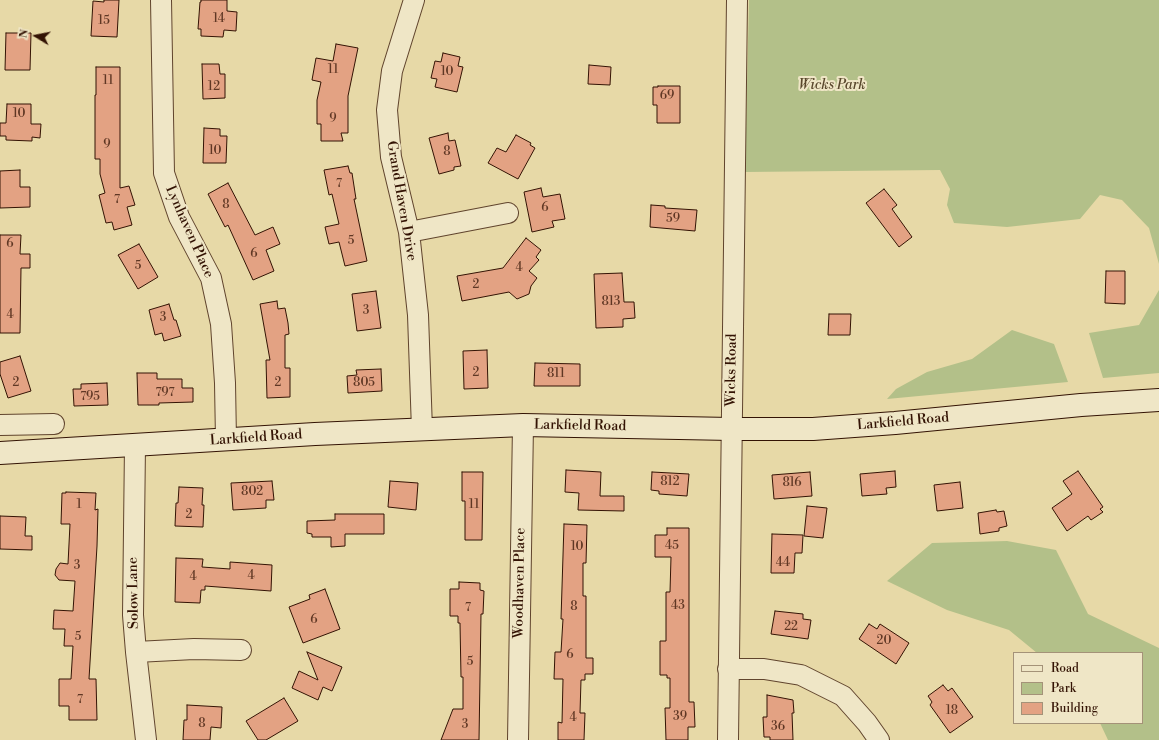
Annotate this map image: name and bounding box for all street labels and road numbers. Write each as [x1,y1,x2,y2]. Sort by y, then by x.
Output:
street label: Grand Haven Drive [382,140,420,262]
street label: Lynhaven Place [161,183,217,281]
street label: Wicks Road [723,333,741,407]
street label: Larkfield Road [856,410,950,434]
street label: Larkfield Road [534,417,626,435]
street label: Larkfield Road [209,426,303,450]
street label: Woodhaven Place [511,527,529,639]
street label: Solow Lane [125,557,143,629]

